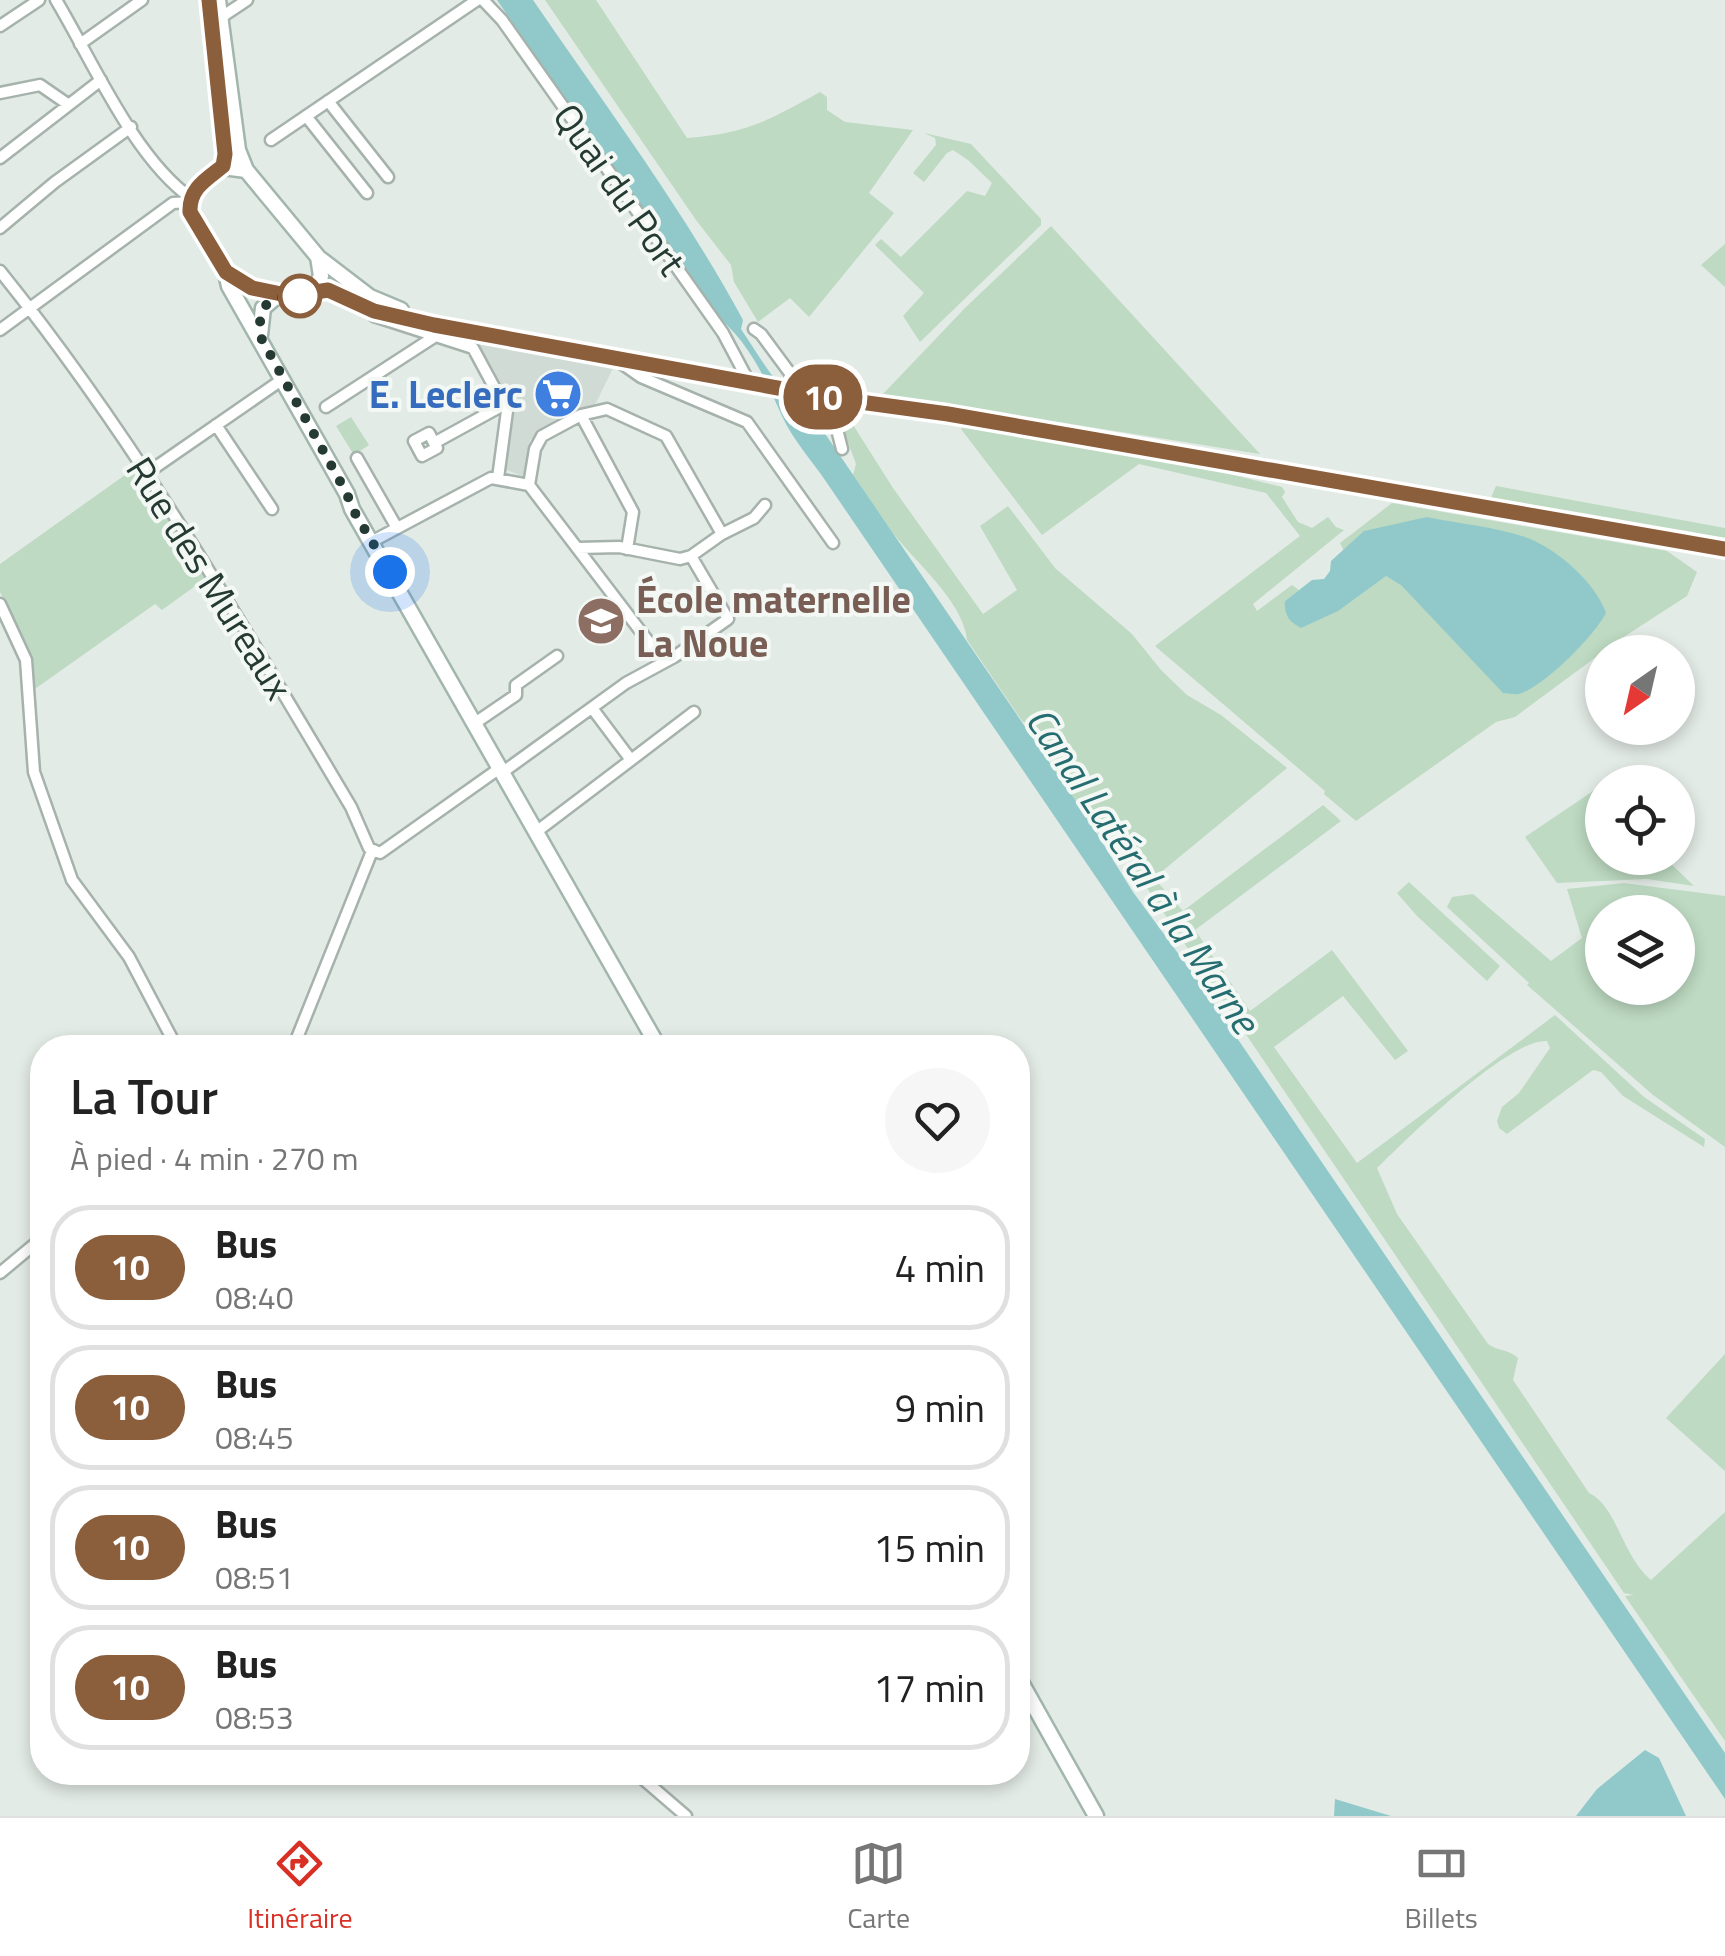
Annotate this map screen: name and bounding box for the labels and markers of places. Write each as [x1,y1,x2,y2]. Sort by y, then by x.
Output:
unlabelled marker [279,275,321,317]
place label: E. Leclerc [369,365,523,423]
supermarket icon: E. Leclerc [532,368,584,420]
place label: École maternelle La Noue [636,570,911,672]
school or university icon: École maternelle La Noue [575,595,627,647]

